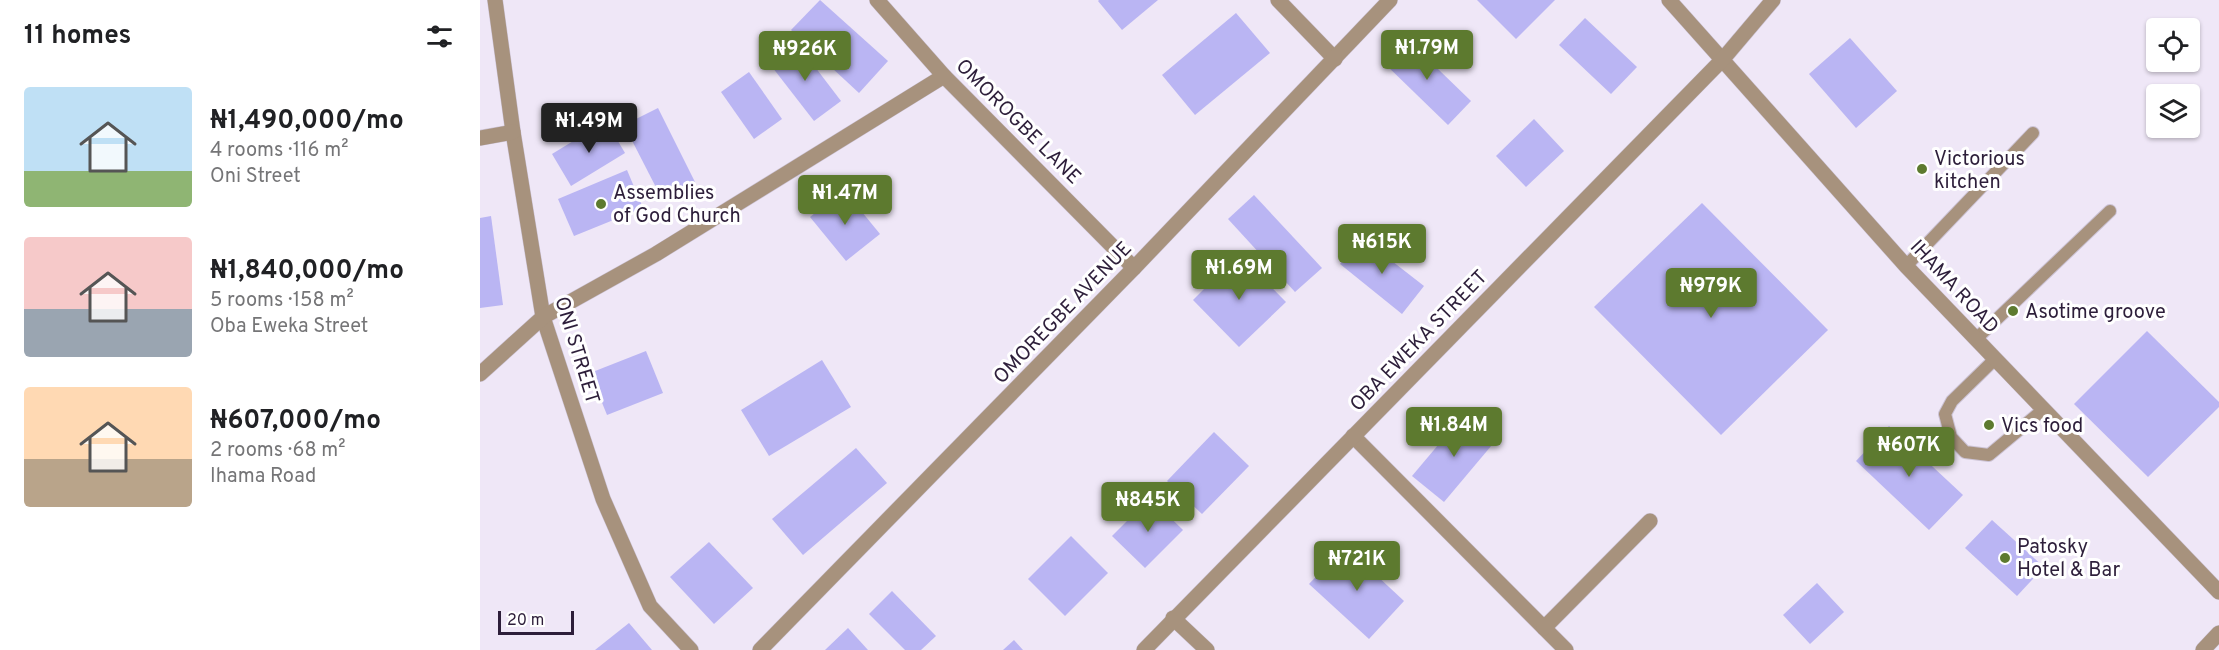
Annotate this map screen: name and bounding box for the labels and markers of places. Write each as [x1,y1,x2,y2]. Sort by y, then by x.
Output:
pin: ₦1.79M [1378,30,1476,81]
pin: ₦926K [763,31,847,82]
pin: ₦1.49M [540,103,638,154]
place label: Victorious kitchen [1934,147,2025,196]
marker: Victorious kitchen [1915,162,1929,176]
pin: ₦1.47M [796,175,894,226]
place label: Assemblies of God Church [613,181,741,230]
marker: Assemblies of God Church [594,197,608,211]
pin: ₦615K [1340,224,1424,275]
pin: ₦1.69M [1190,250,1288,301]
pin: ₦979K [1669,268,1753,319]
place label: Asotime groove [2025,300,2166,326]
marker: Asotime groove [2006,304,2020,318]
pin: ₦1.84M [1405,407,1503,458]
place label: Vics food [2001,414,2083,440]
marker: Vics food [1982,418,1996,432]
pin: ₦607K [1867,427,1951,478]
pin: ₦845K [1106,482,1190,533]
place label: Patosky Hotel & Bar [2017,535,2120,584]
pin: ₦721K [1315,541,1399,592]
marker: Patosky Hotel & Bar [1998,551,2012,565]

